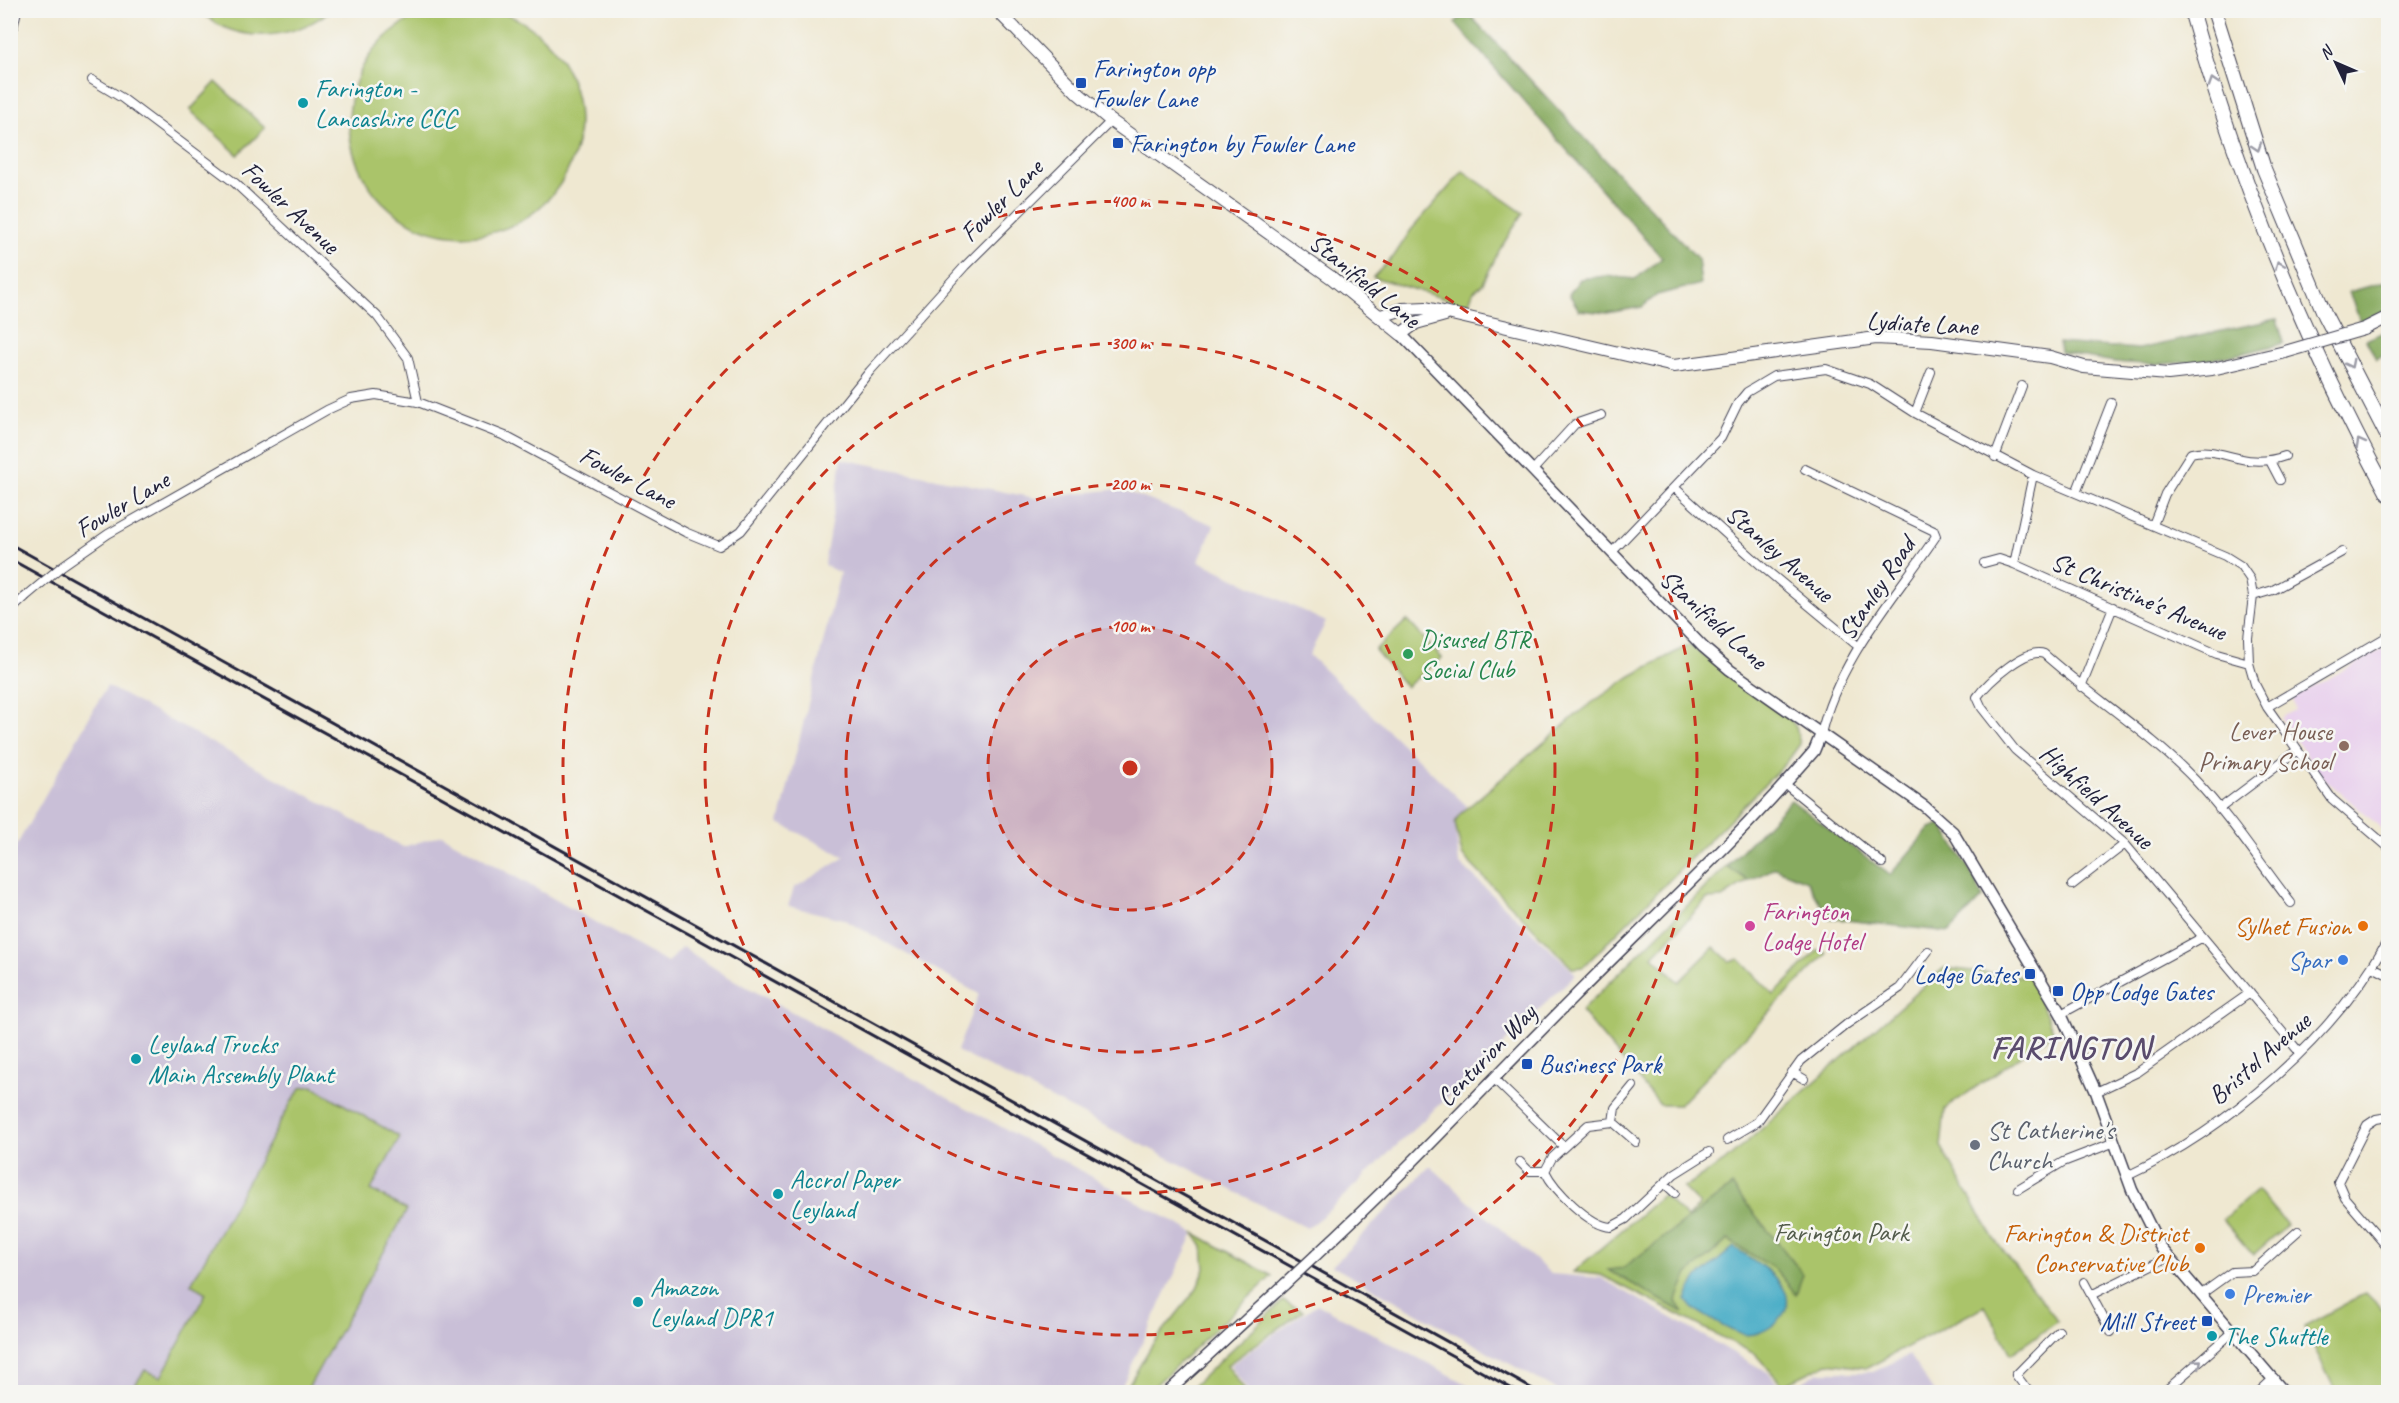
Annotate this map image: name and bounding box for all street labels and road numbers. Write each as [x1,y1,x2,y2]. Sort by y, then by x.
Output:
street label: Fowler Lane [953,150,1052,249]
street label: Fowler Avenue [235,154,348,262]
street label: Stanifield Lane [1302,226,1428,336]
street label: Lydiate Lane [1866,304,1980,343]
street label: Fowler Lane [574,438,684,518]
street label: Fowler Lane [69,462,178,545]
street label: Stanley Avenue [1719,497,1842,610]
street label: Stanley Road [1830,527,1925,646]
street label: St Christine's Avenue [2046,545,2233,649]
street label: Stanifield Lane [1653,562,1775,677]
street label: Highfield Avenue [2033,737,2162,857]
street label: Centurion Way [1429,996,1545,1114]
street label: Bristol Avenue [2201,1004,2319,1112]

